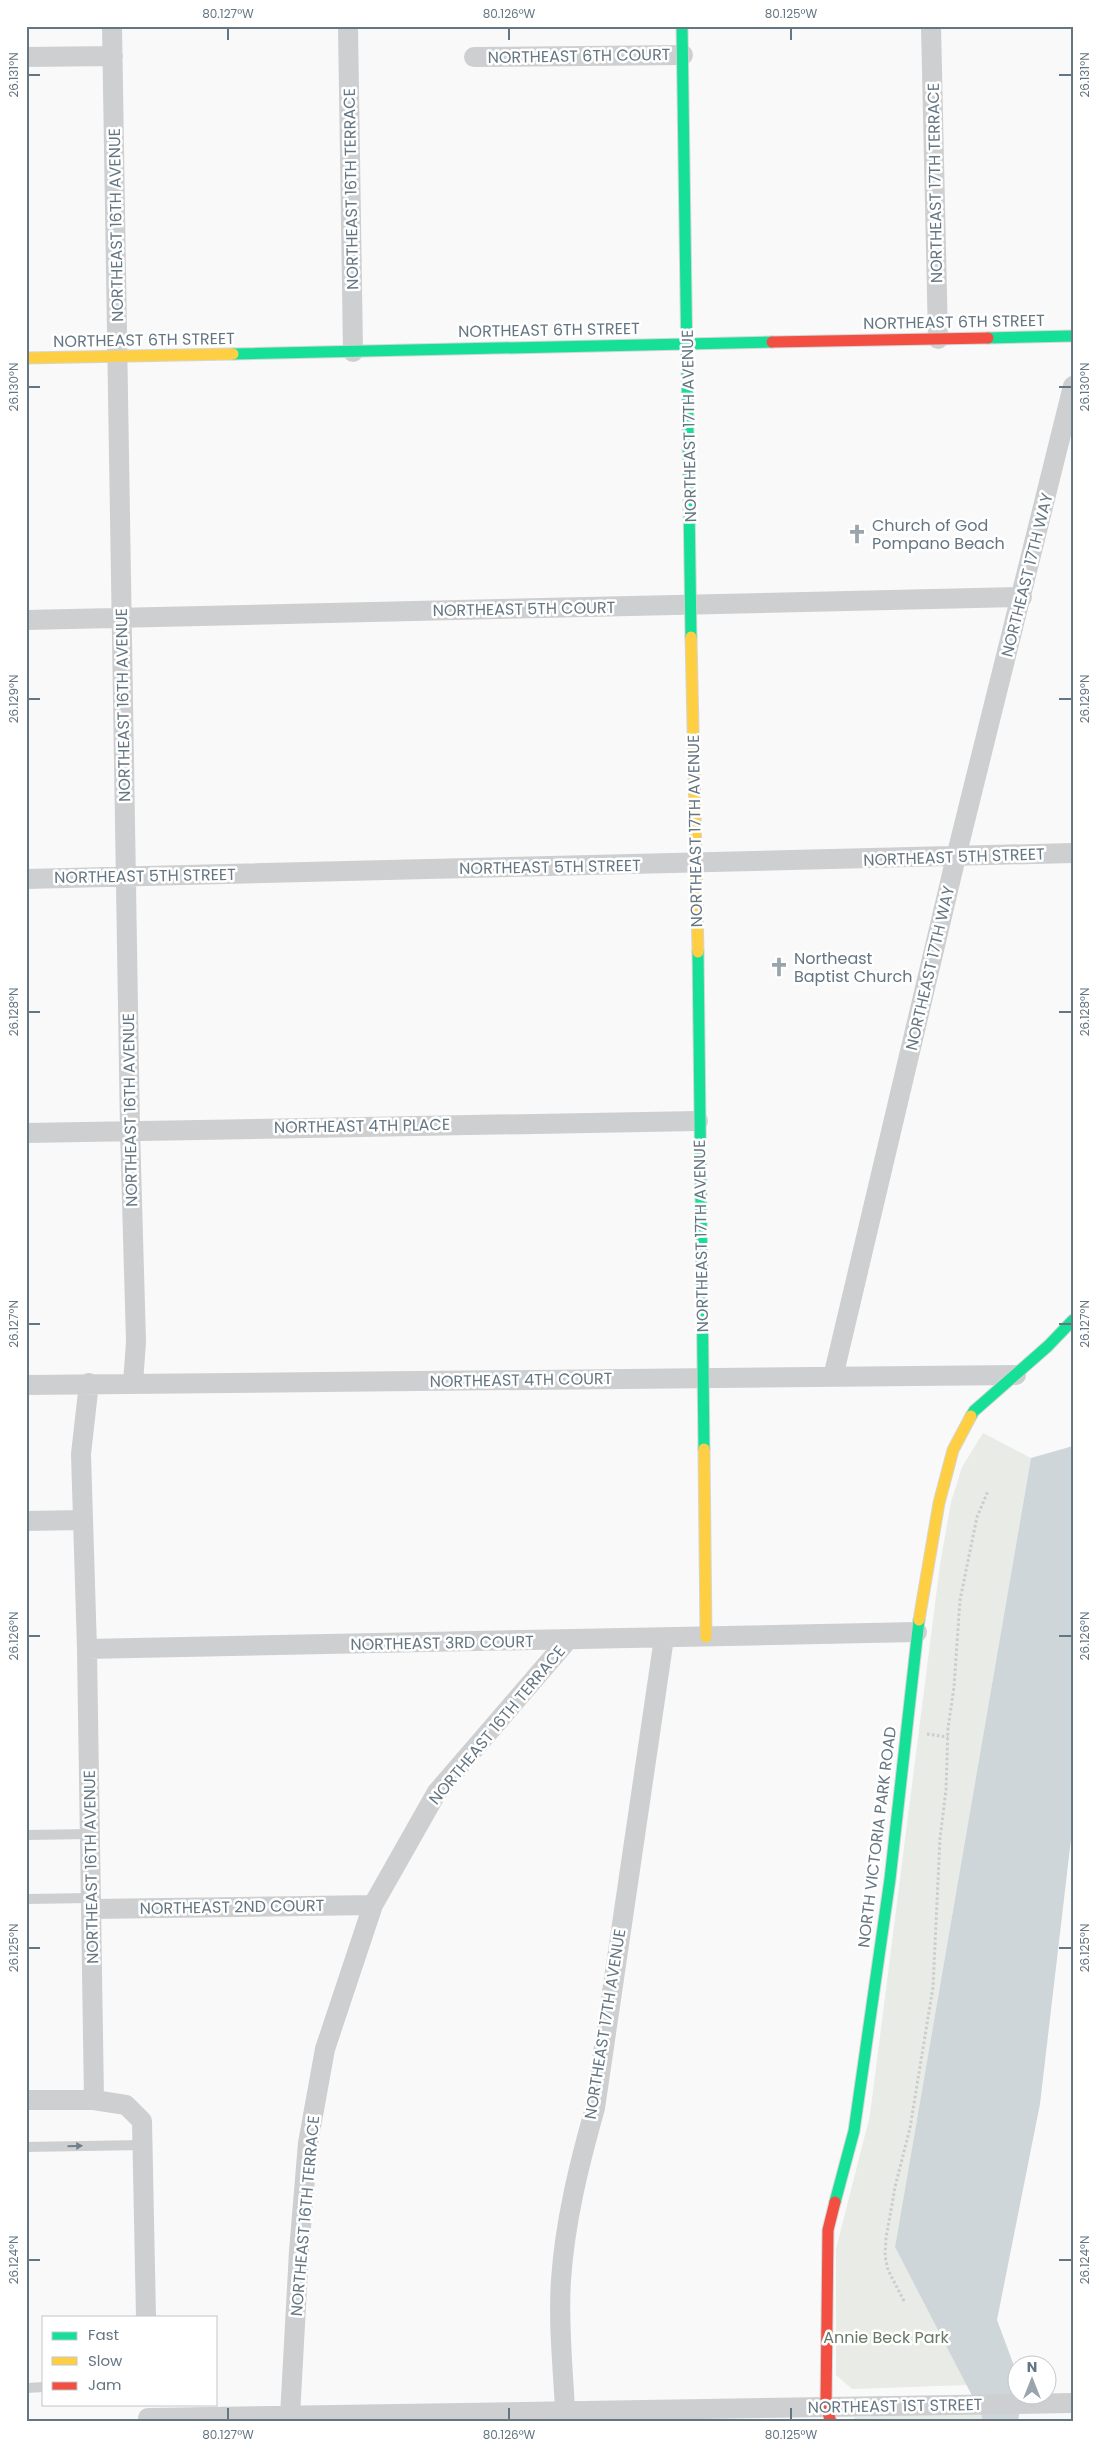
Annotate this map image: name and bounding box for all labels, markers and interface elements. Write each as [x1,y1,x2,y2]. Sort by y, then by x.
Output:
text: 80.127°W [202,5,254,22]
text: 80.126°W [483,5,536,22]
text: 80.125°W [765,5,818,22]
street label: NORTHEAST 6TH COURT [487,43,671,69]
text: 26.131°N [5,52,22,98]
text: 26.131°N [1076,52,1093,98]
street label: NORTHEAST 17TH TERRACE [922,83,948,283]
street label: NORTHEAST 16TH TERRACE [338,88,364,290]
street label: NORTHEAST 16TH AVENUE [103,128,129,322]
street label: NORTHEAST 6TH STREET [863,309,1045,335]
street label: NORTHEAST 6TH STREET [458,317,640,343]
street label: NORTHEAST 6TH STREET [53,327,235,353]
street label: NORTHEAST 17TH AVENUE [676,330,702,522]
text: 26.130°N [5,363,22,411]
text: 26.130°N [1076,363,1093,411]
street label: NORTHEAST 17TH WAY [995,490,1059,659]
place label: Church of God Pompano Beach [872,514,1005,555]
church icon: Church of God Pompano Beach [846,523,868,545]
street label: NORTHEAST 5TH COURT [432,596,616,622]
street label: NORTHEAST 16TH AVENUE [110,608,136,802]
text: 26.129°N [5,675,22,723]
text: 26.129°N [1076,675,1093,723]
street label: NORTHEAST 17TH AVENUE [682,735,708,927]
street label: NORTHEAST 5TH STREET [863,842,1045,872]
street label: NORTHEAST 5TH STREET [459,854,641,880]
street label: NORTHEAST 5TH STREET [54,863,236,889]
street label: NORTHEAST 17TH WAY [900,883,960,1053]
place label: Northeast Baptist Church [794,947,912,988]
church icon: Northeast Baptist Church [768,956,790,978]
text: 26.128°N [5,988,22,1036]
text: 26.128°N [1076,988,1093,1036]
street label: NORTHEAST 16TH AVENUE [117,1013,143,1207]
street label: NORTHEAST 4TH PLACE [274,1113,450,1139]
street label: NORTHEAST 17TH AVENUE [688,1140,714,1332]
text: 26.127°N [5,1300,22,1348]
text: 26.127°N [1076,1300,1093,1348]
street label: NORTHEAST 4TH COURT [429,1367,613,1393]
text: 26.126°N [5,1612,22,1660]
text: 26.126°N [1076,1612,1093,1660]
street label: NORTHEAST 3RD COURT [350,1630,534,1656]
street label: NORTHEAST 16TH TERRACE [423,1640,571,1810]
street label: NORTH VICTORIA PARK ROAD [852,1725,902,1949]
street label: NORTHEAST 16TH AVENUE [78,1770,104,1964]
street label: NORTHEAST 2ND COURT [139,1894,325,1920]
text: 26.125°N [5,1924,22,1972]
text: 26.125°N [1076,1924,1093,1972]
street label: NORTHEAST 17TH AVENUE [579,1927,631,2121]
street label: NORTHEAST 16TH TERRACE [285,2115,325,2317]
one-way arrow [67,2142,83,2150]
text: 26.124°N [5,2236,22,2284]
text: 26.124°N [1076,2236,1093,2284]
legend [42,2316,218,2406]
text: Fast [88,2324,119,2345]
park label: Annie Beck Park [823,2326,950,2349]
text: Slow [88,2350,123,2371]
north arrow [1006,2356,1056,2406]
text: N [1027,2357,1037,2377]
text: Jam [88,2374,122,2395]
street label: NORTHEAST 1ST STREET [807,2393,983,2419]
text: 80.127°W [202,2426,254,2443]
text: 80.126°W [483,2426,536,2443]
text: 80.125°W [765,2426,818,2443]

